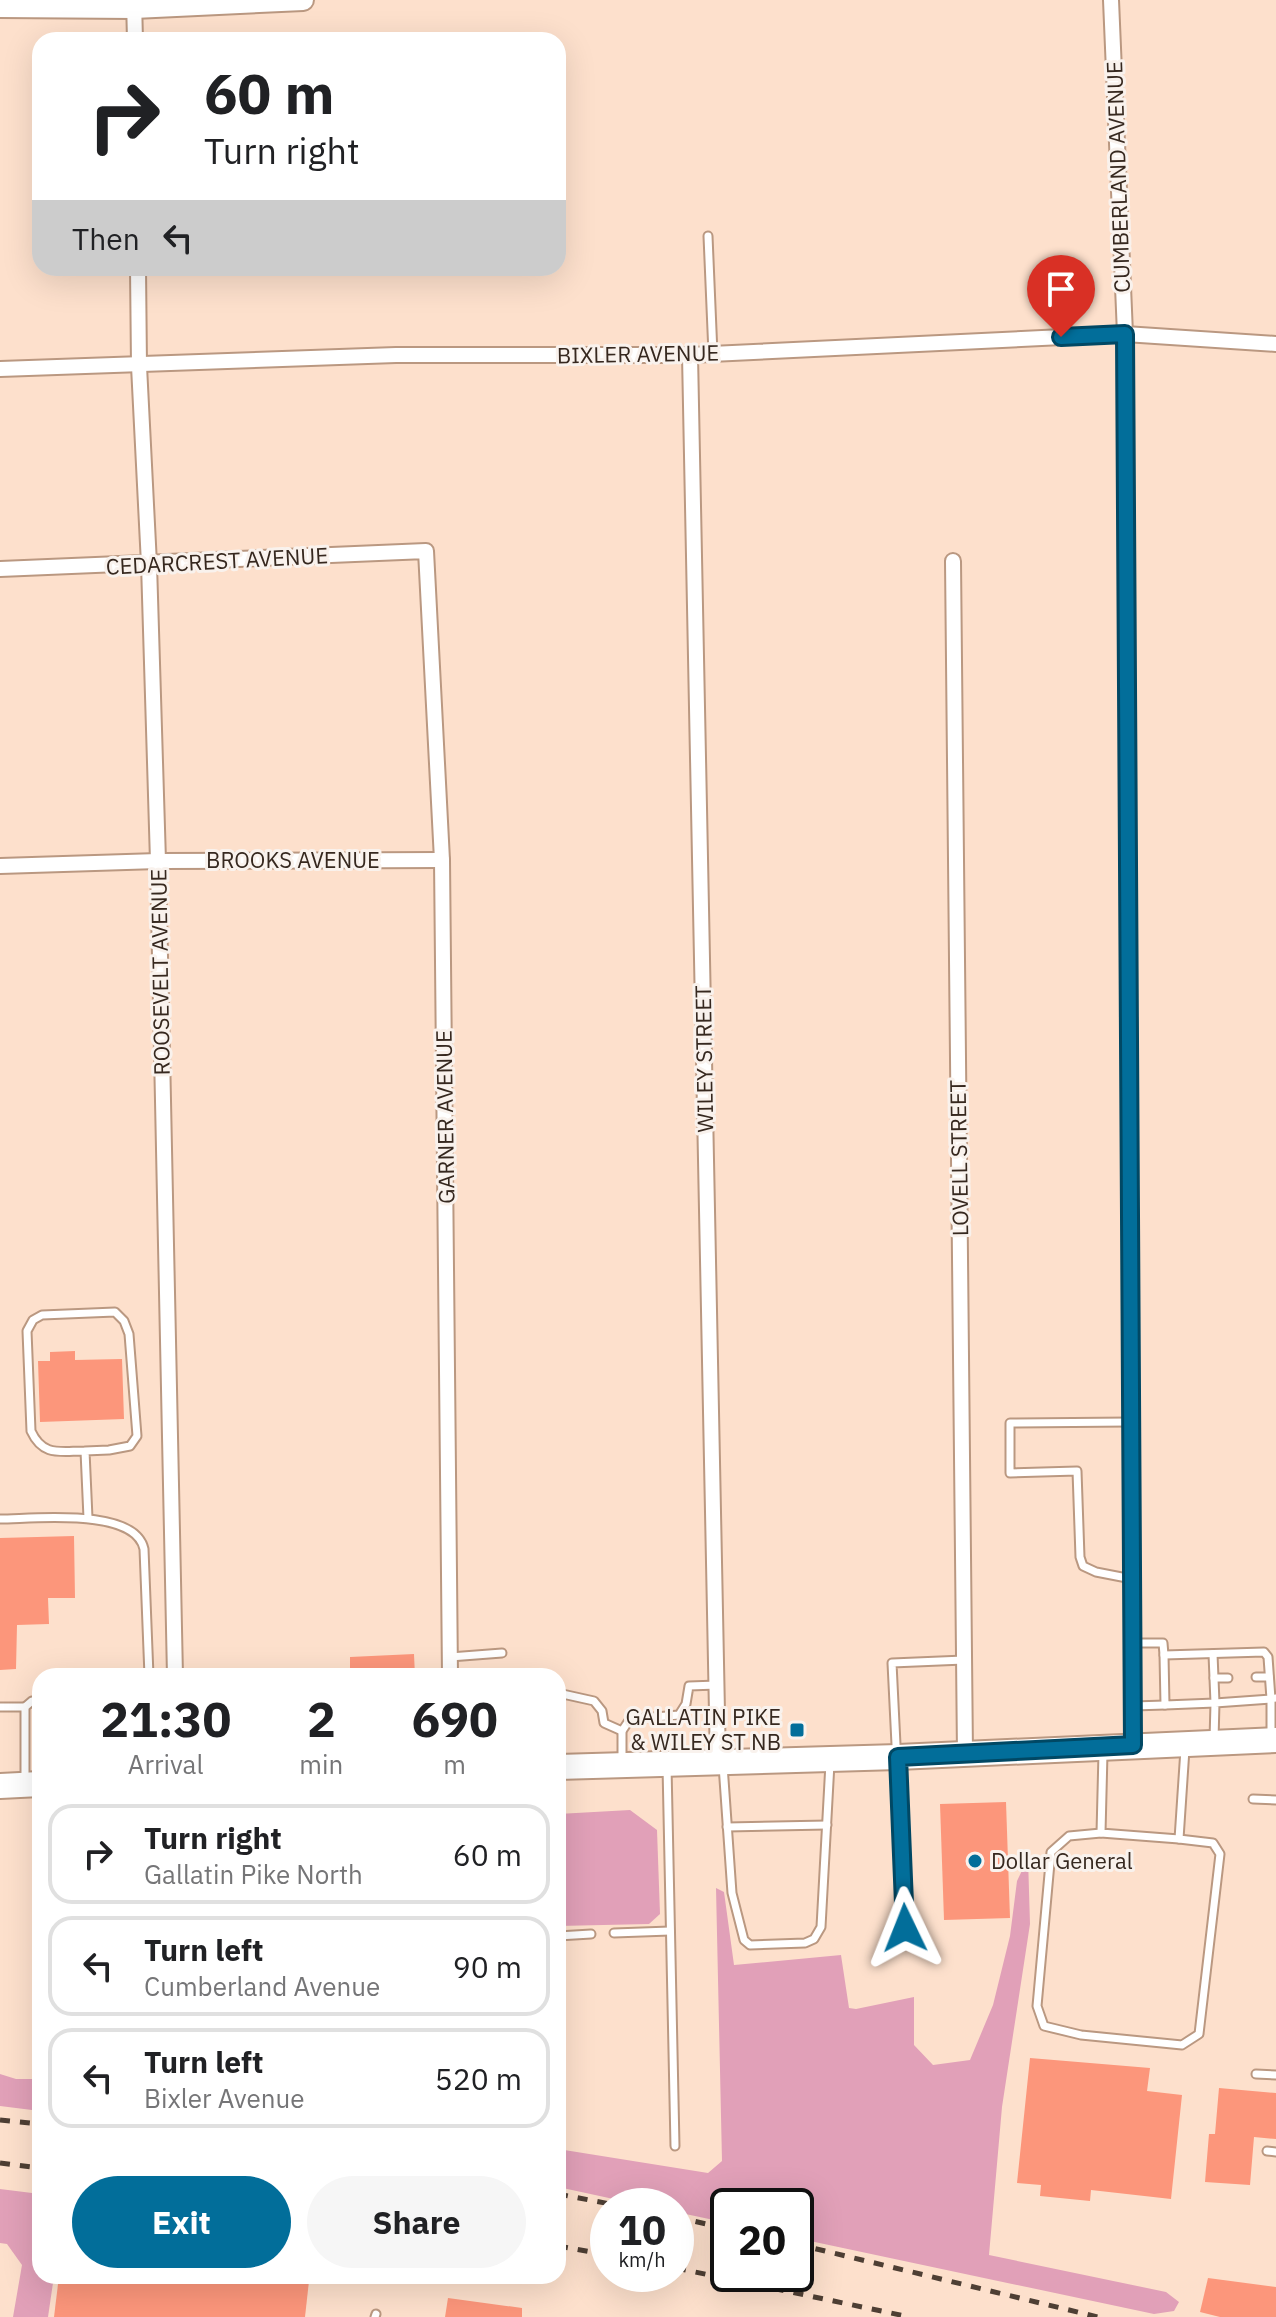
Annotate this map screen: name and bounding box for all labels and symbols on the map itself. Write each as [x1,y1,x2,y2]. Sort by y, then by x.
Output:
street label: CUMBERLAND AVENUE [1099,61,1136,293]
pin [1027,255,1095,337]
street label: BIXLER AVENUE [557,338,719,369]
street label: CEDARCREST AVENUE [105,540,329,581]
street label: BROOKS AVENUE [206,845,380,874]
street label: ROOSEVELT AVENUE [143,868,176,1076]
street label: WILEY STREET [688,985,719,1133]
street label: GARNER AVENUE [428,1030,461,1204]
street label: LOVELL STREET [943,1079,974,1237]
place label: GALLATIN PIKE & WILEY ST NB [626,1702,781,1756]
marker: GALLATIN PIKE & WILEY ST NB [788,1721,806,1739]
place label: Dollar General [991,1846,1133,1875]
marker: Dollar General [966,1852,984,1870]
position arrow [863,1886,947,1970]
speed limit sign: 20 [710,2188,814,2292]

